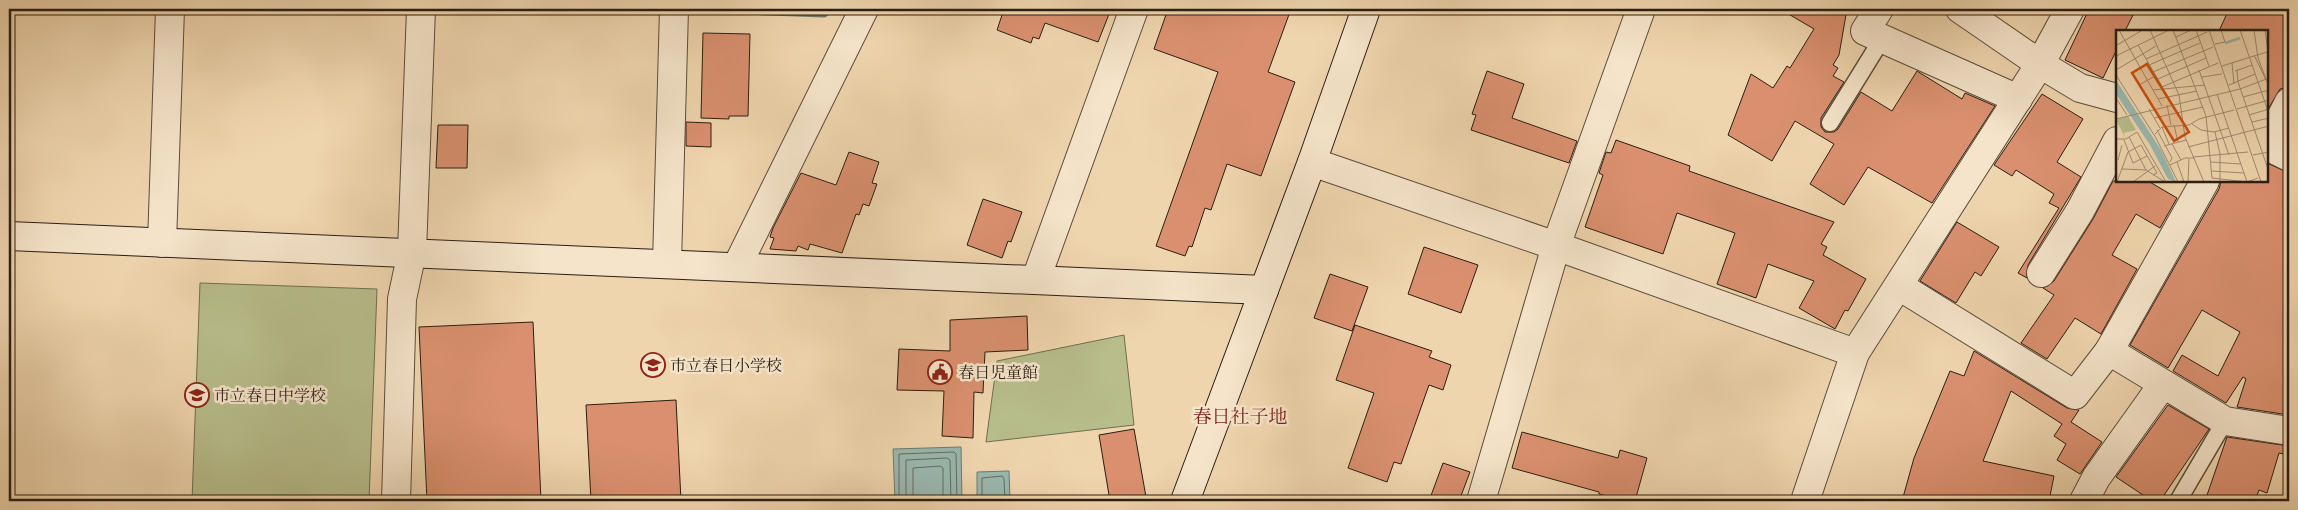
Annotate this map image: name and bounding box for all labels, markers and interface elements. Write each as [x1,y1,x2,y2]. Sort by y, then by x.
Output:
inset map [2116,30,2268,182]
school or university icon: 市立春日小学校 [640,352,666,378]
place label: 市立春日小学校 [670,355,782,376]
public building icon: 春日児童館 [927,359,953,385]
place label: 春日児童館 [958,362,1038,383]
school or university icon: 市立春日中学校 [184,382,210,408]
place label: 市立春日中学校 [214,385,326,406]
district label: 春日社子地 [1192,404,1288,429]

